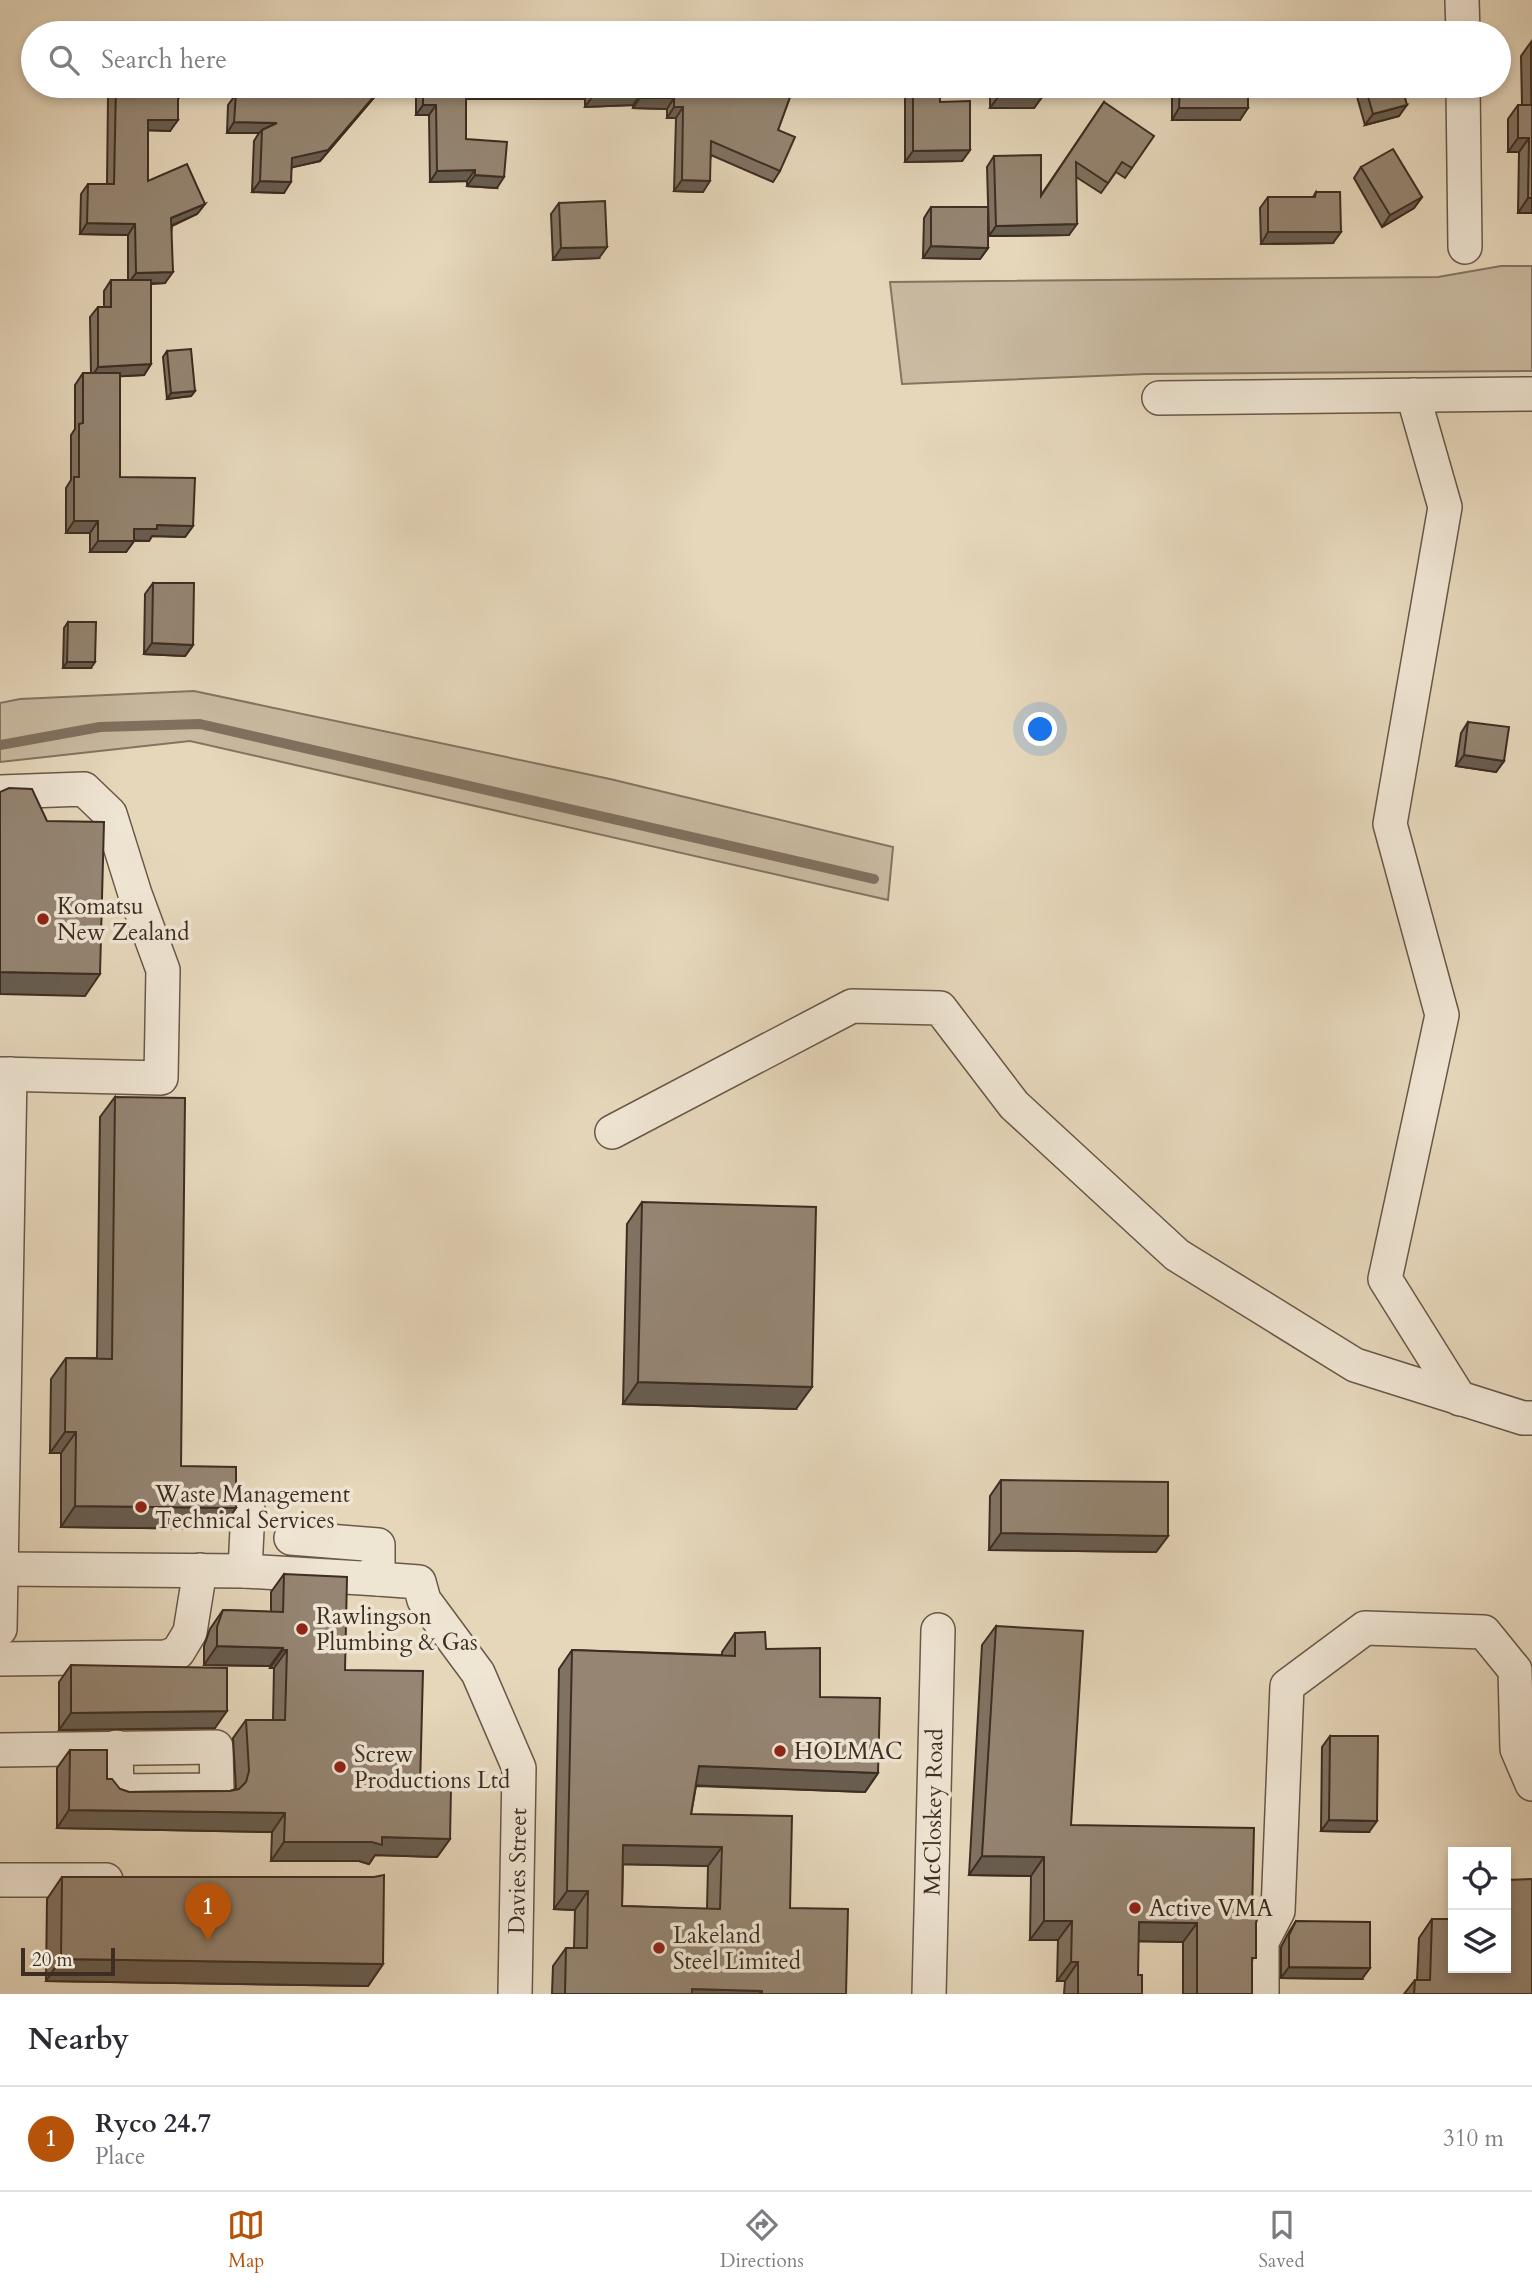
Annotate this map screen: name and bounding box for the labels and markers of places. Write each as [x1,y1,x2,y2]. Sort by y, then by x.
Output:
place label: Komatsu New Zealand [57,891,190,948]
marker: Komatsu New Zealand [35,911,51,927]
place label: Waste Management Technical Services [154,1479,350,1536]
marker: Waste Management Technical Services [133,1499,149,1515]
place label: Rawlingson Plumbing & Gas [316,1601,478,1658]
marker: Rawlingson Plumbing & Gas [294,1621,310,1637]
place label: HOLMAC [794,1736,903,1767]
place label: Screw Productions Ltd [354,1739,511,1796]
marker: HOLMAC [772,1743,788,1759]
marker: Screw Productions Ltd [332,1759,348,1775]
pin: 1 [185,1883,231,1941]
place label: Active VMA [1149,1893,1273,1924]
marker: Active VMA [1127,1900,1143,1916]
place label: Lakeland Steel Limited [673,1920,802,1977]
marker: Lakeland Steel Limited [651,1940,667,1956]

